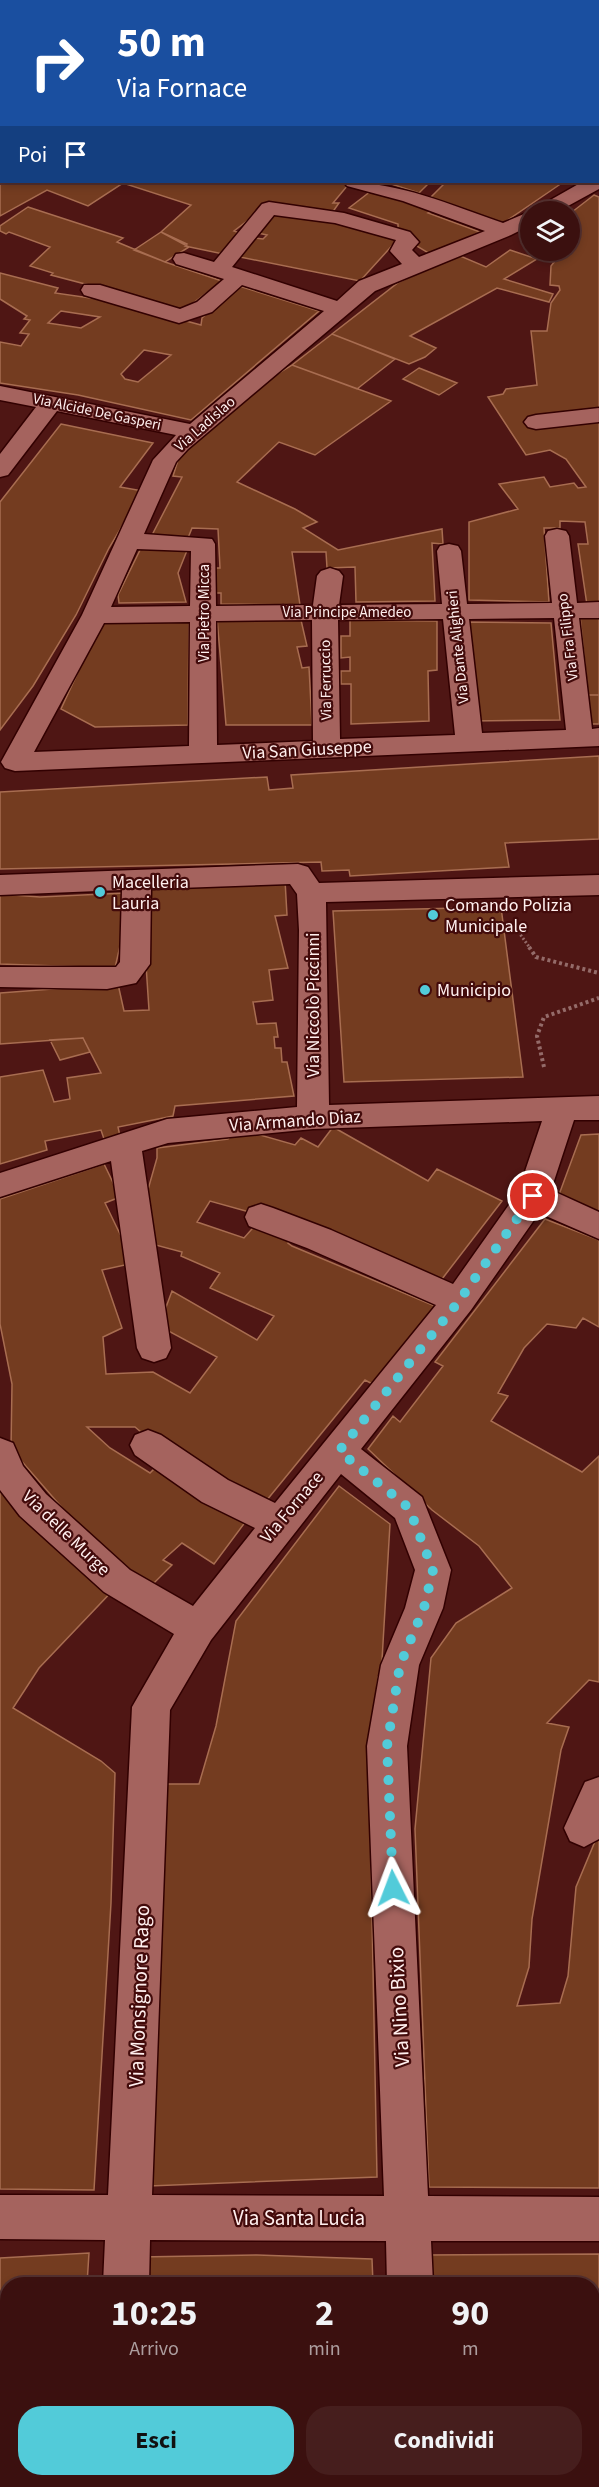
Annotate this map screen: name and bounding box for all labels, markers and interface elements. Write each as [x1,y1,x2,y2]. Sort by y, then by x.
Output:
text: 50 m [117,13,206,73]
icon: right [18,24,96,102]
text: Via Fornace [117,69,247,108]
icon: arrive [59,138,92,171]
text: Poi [18,139,47,171]
map controls [520,201,580,261]
button: layers [520,201,580,261]
street label: Via Alcide De Gasperi [31,388,163,436]
street label: Via Ladislao [170,392,240,456]
street label: Via Pietro Micca [194,564,215,662]
street label: Via Dante Alighieri [442,589,474,705]
street label: Via Fra Filippo [552,592,584,682]
street label: Via Principe Amedeo [283,602,411,623]
street label: Via Ferruccio [315,640,337,720]
street label: Via San Giuseppe [242,734,372,766]
place label: Macelleria Lauria [112,870,189,916]
marker: Macelleria Lauria [93,885,107,899]
place label: Comando Polizia Municipale [445,893,572,939]
marker: Comando Polizia Municipale [426,908,440,922]
street label: Via Niccolò Piccinni [301,933,326,1078]
place label: Municipio [437,978,511,1003]
marker: Municipio [418,983,432,997]
street label: Via Armando Diaz [228,1104,362,1138]
pin [507,1170,558,1221]
icon: arrive [516,1179,549,1212]
street label: Via Fornace [255,1466,329,1548]
street label: Via delle Murge [16,1485,116,1582]
position arrow [361,1856,425,1920]
street label: Via Monsignore Rago [121,1904,157,2088]
street label: Via Nino Bixio [381,1946,417,2068]
street label: Via Santa Lucia [233,2203,365,2233]
text: 10:25 [111,2288,198,2339]
text: 2 [315,2288,334,2339]
text: 90 [451,2288,489,2339]
text: Arrivo [129,2335,179,2363]
text: min [308,2335,341,2363]
text: m [462,2335,479,2363]
button: Esci [18,2406,294,2475]
button: Condividi [306,2406,582,2475]

